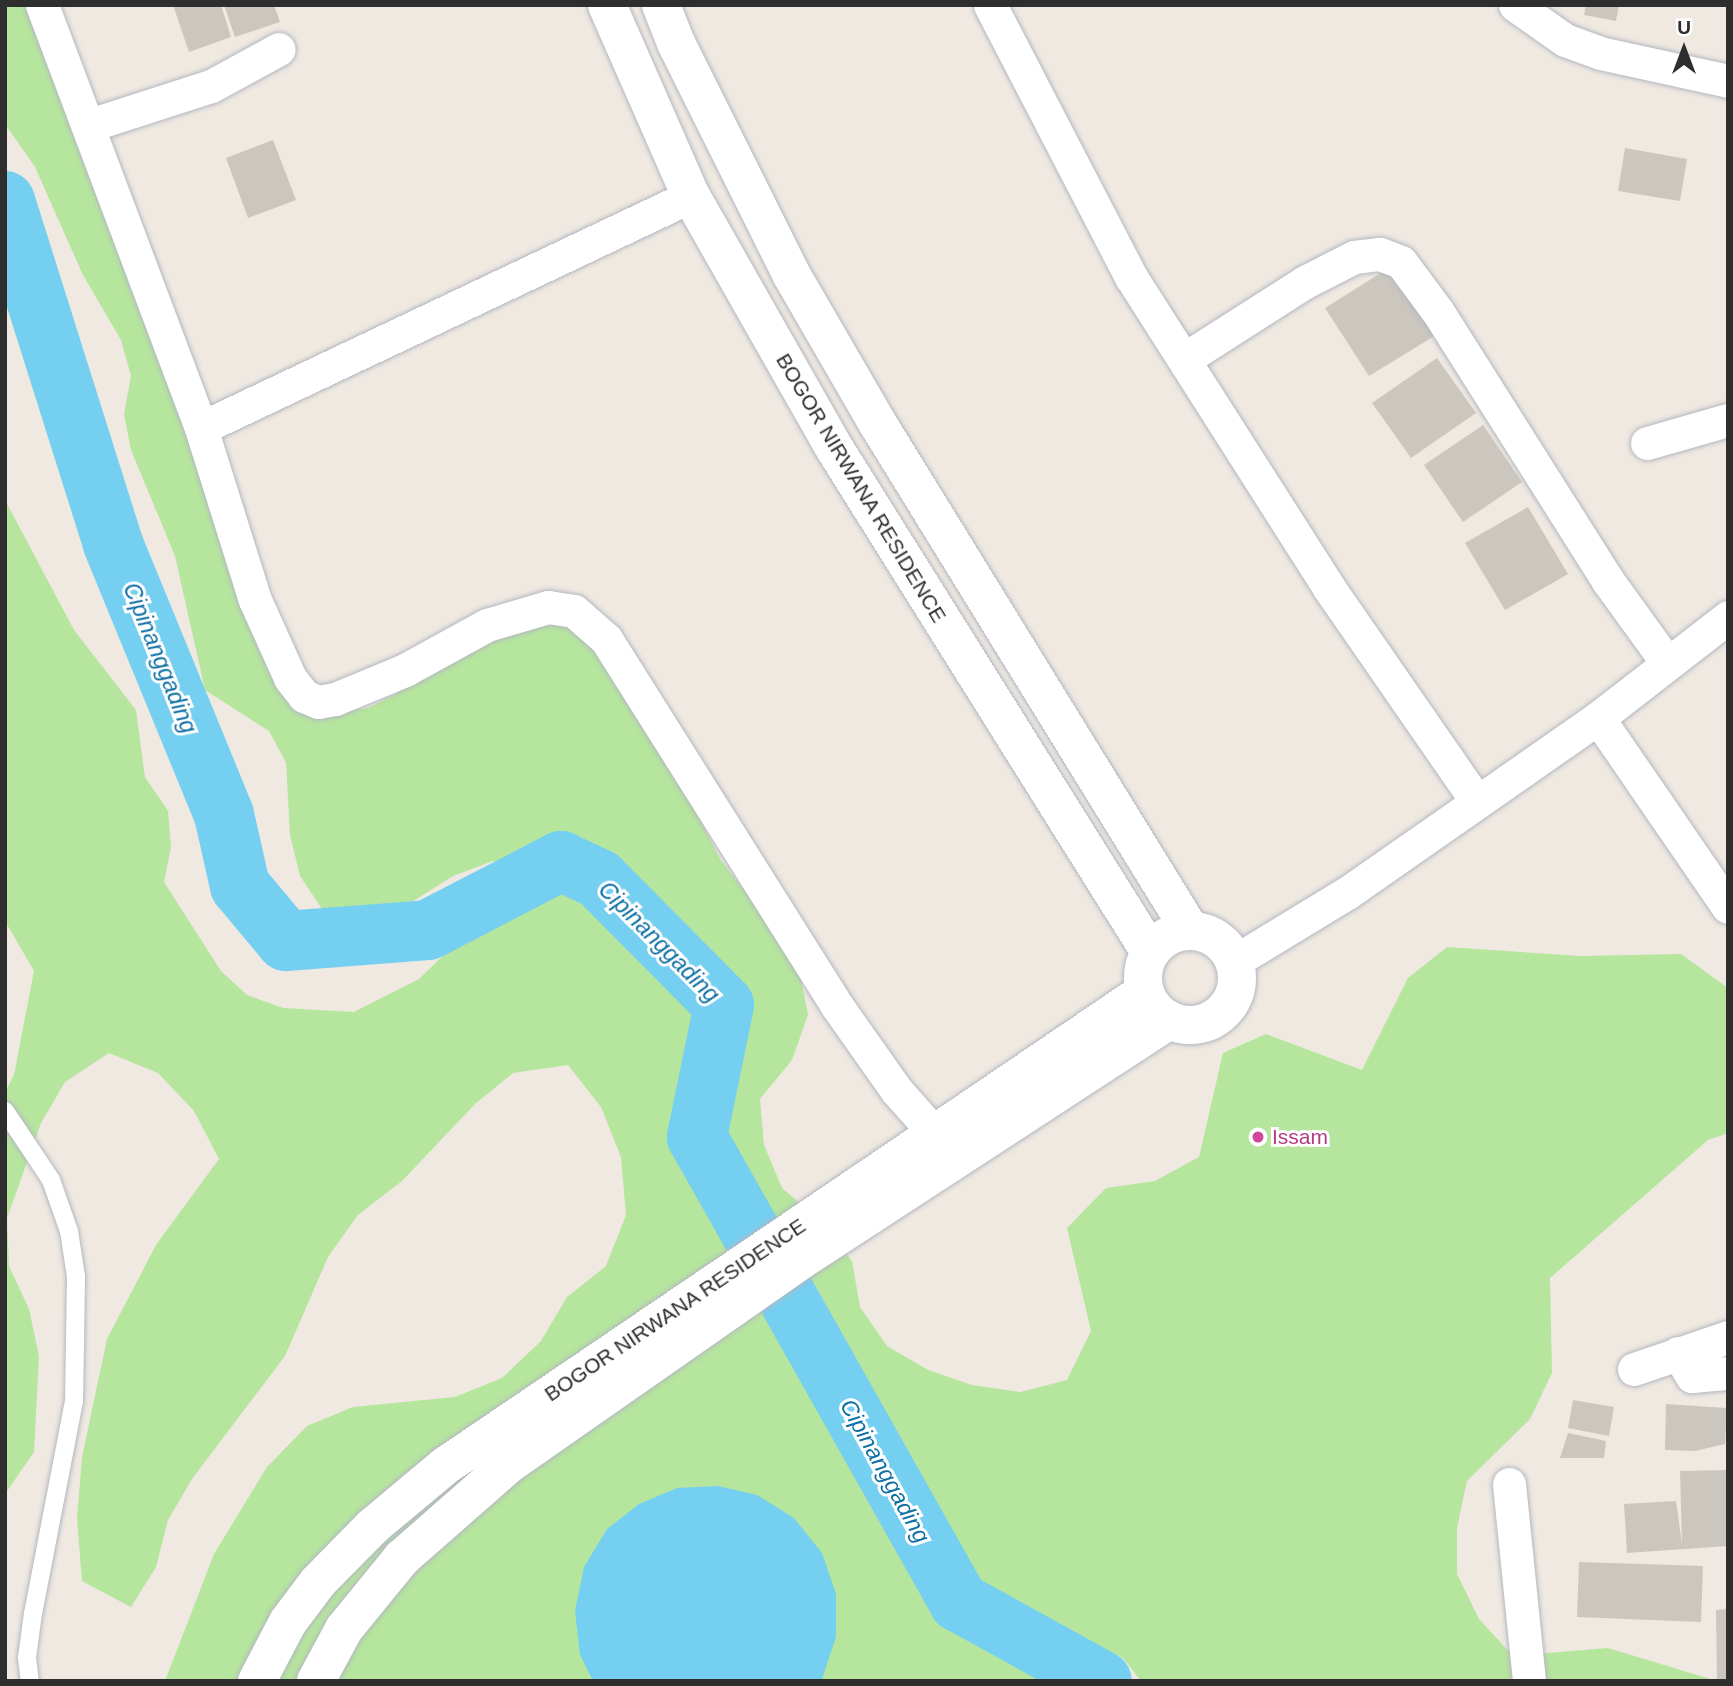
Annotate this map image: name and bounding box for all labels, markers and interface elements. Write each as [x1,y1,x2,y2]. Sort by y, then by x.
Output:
north arrow [1649,14,1719,84]
text: U [1677,17,1691,38]
street label: BOGOR NIRWANA RESIDENCE [770,348,952,628]
water label: Cipinanggading [117,579,203,737]
water label: Cipinanggading [593,876,725,1008]
place label: Issam [1272,1124,1328,1150]
marker: Issam [1250,1129,1266,1145]
street label: BOGOR NIRWANA RESIDENCE [539,1213,811,1407]
water label: Cipinanggading [834,1394,936,1548]

